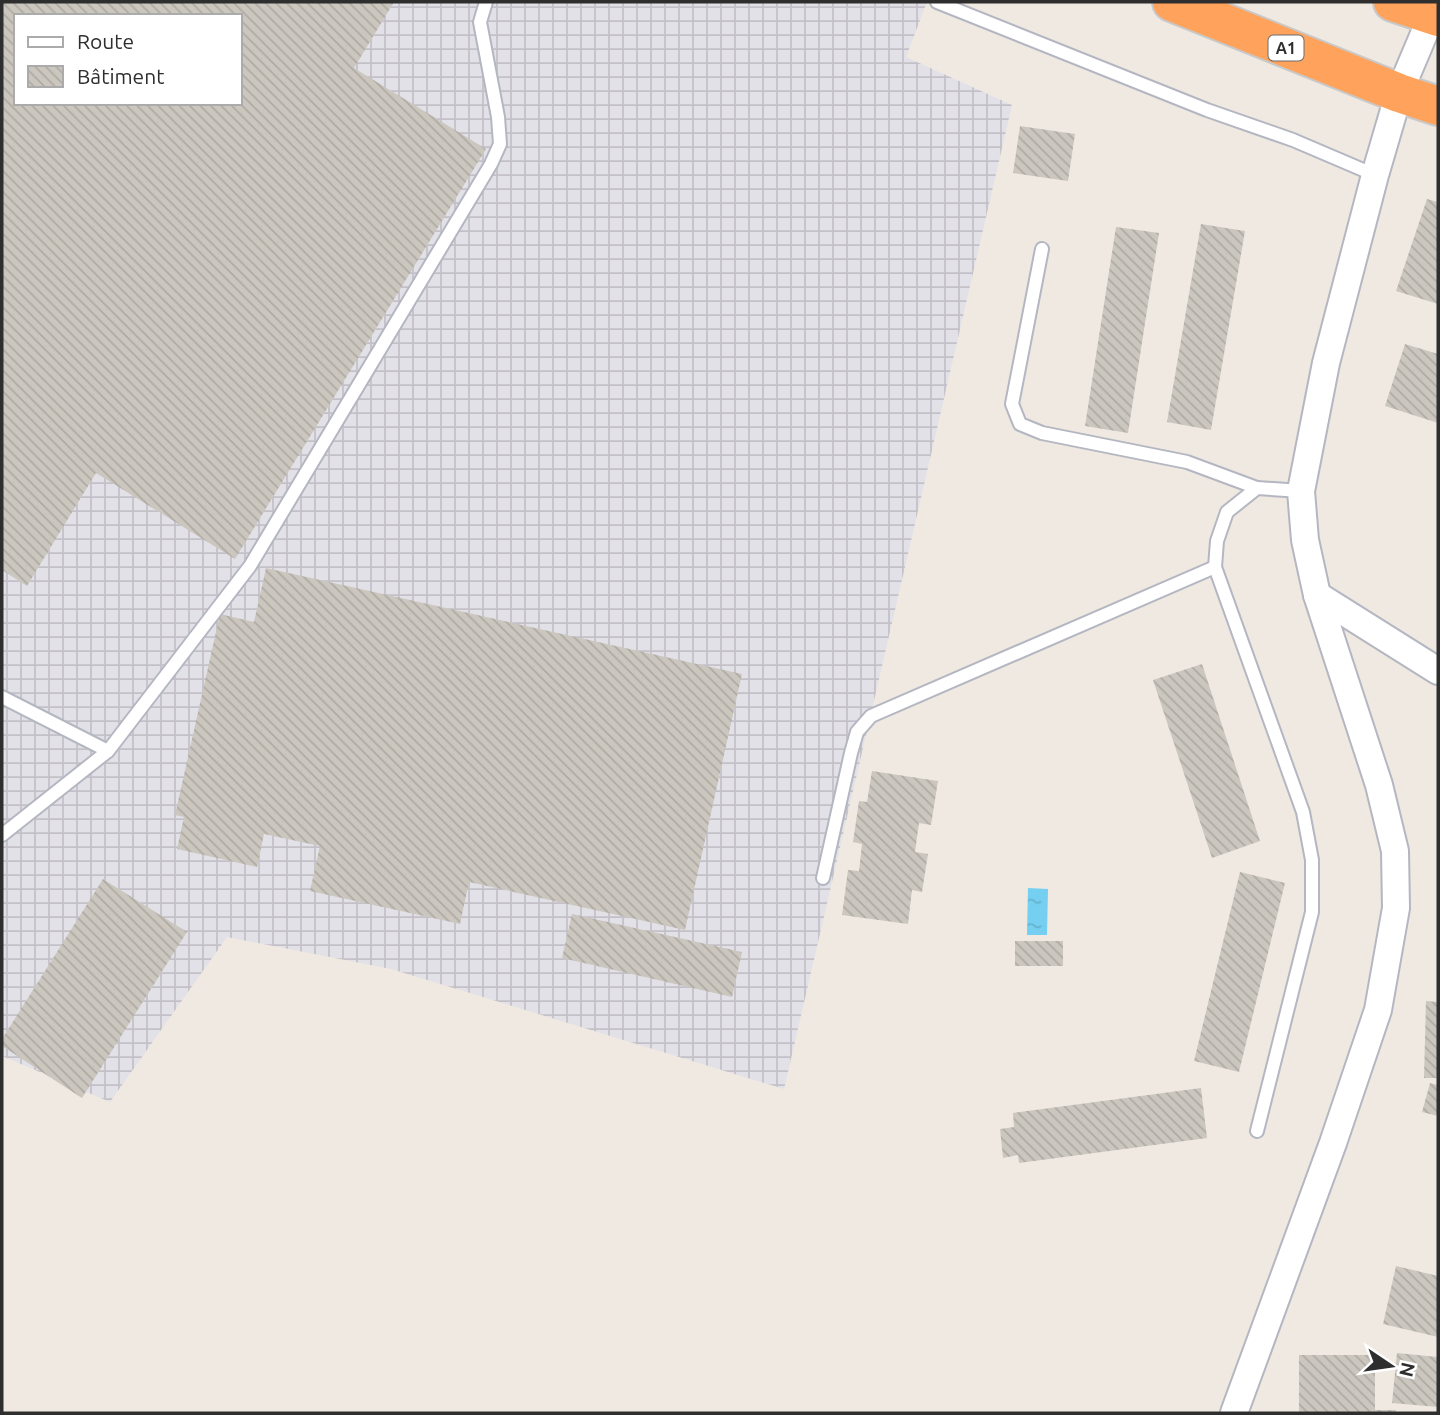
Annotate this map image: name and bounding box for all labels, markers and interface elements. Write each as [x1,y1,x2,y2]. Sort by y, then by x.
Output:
legend [14,14,242,105]
text: Route [77,29,134,53]
road number: A1 [1268,36,1304,60]
text: Bâtiment [77,64,164,88]
north arrow [1356,1331,1426,1401]
text: N [1395,1360,1420,1379]

